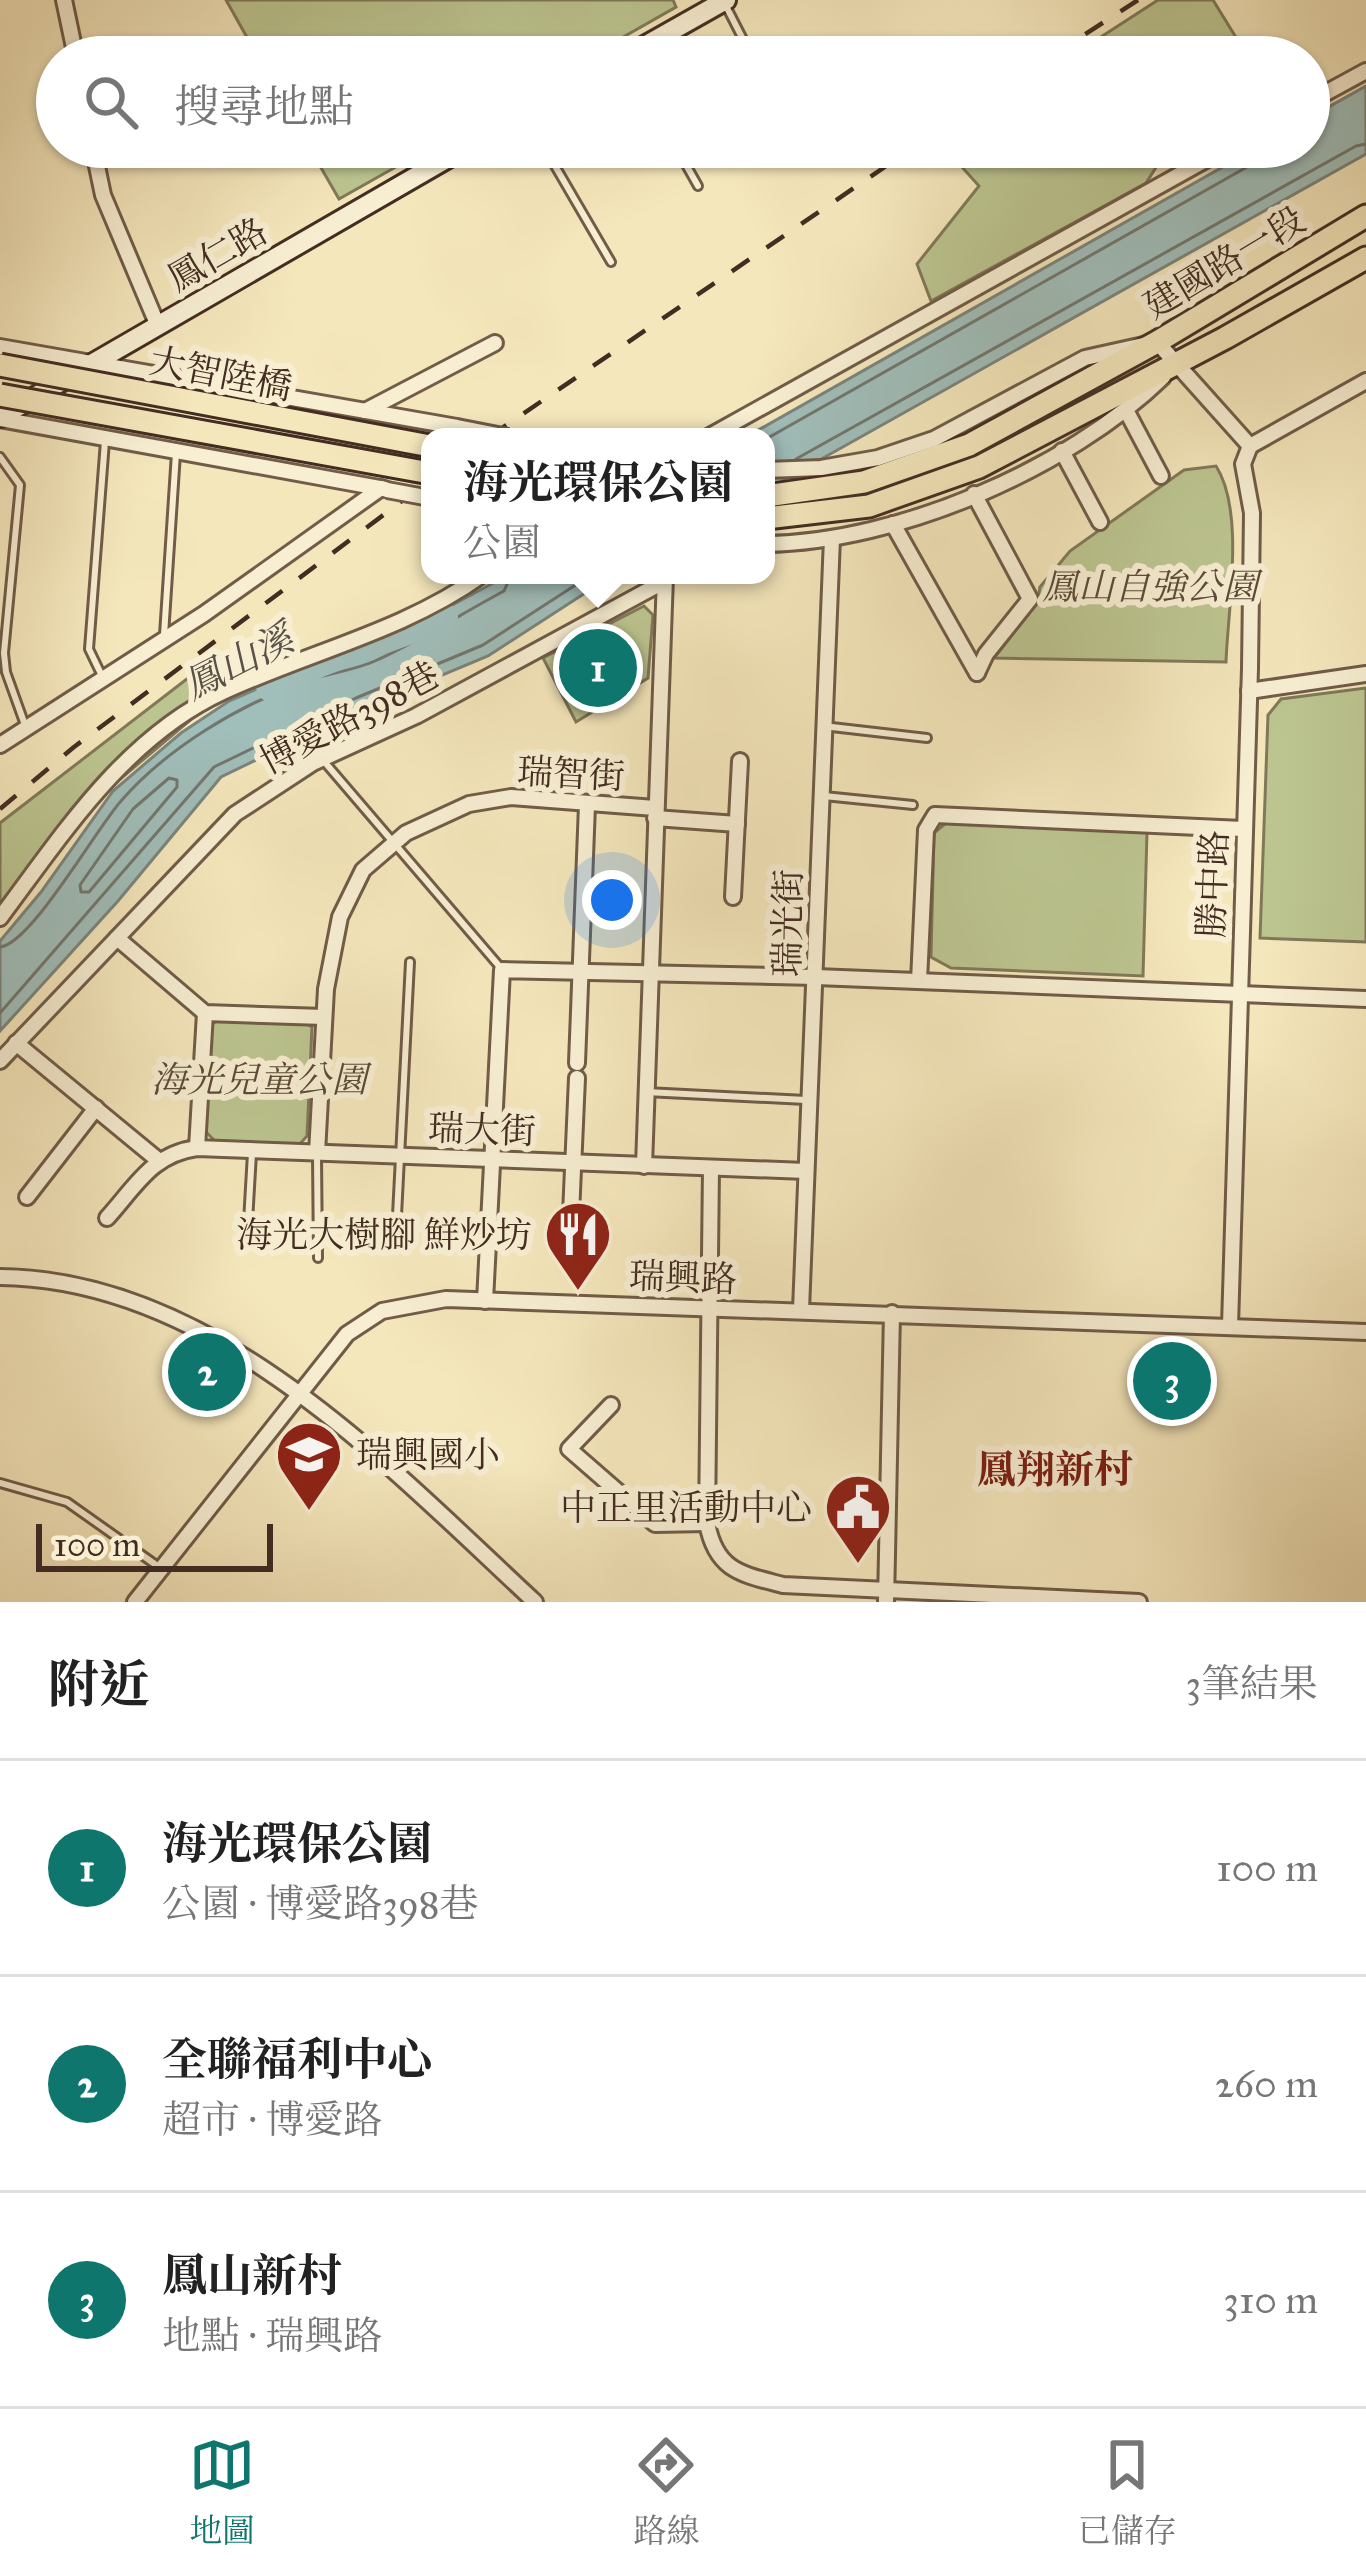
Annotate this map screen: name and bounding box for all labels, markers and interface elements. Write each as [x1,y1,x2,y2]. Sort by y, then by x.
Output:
search box [36,36,1330,168]
icon: search [78,69,144,135]
text: 搜尋地點 [174,79,354,134]
street label: 建國路一段 [1136,198,1313,328]
street label: 鳳仁路 [160,209,275,301]
street label: 大智陸橋 [146,339,296,409]
popup [421,428,775,584]
text: 海光環保公園 [463,455,733,510]
text: 公園 [463,519,541,567]
park label: 鳳山自強公園 [1042,565,1263,609]
water label: 鳳山溪 [175,612,305,710]
pin: 1 [559,623,637,713]
street label: 博愛路398巷 [252,652,447,784]
street label: 瑞智街 [516,749,626,799]
street label: 勝中路 [1189,829,1237,939]
street label: 瑞光街 [765,869,811,977]
your location [582,870,642,930]
park label: 海光兒童公園 [151,1058,372,1102]
street label: 瑞大街 [427,1106,537,1154]
restaurant icon: 海光大樹腳 鮮炒坊 [543,1199,613,1293]
place label: 海光大樹腳 鮮炒坊 [236,1213,532,1257]
street label: 瑞興路 [628,1254,738,1302]
pin: 2 [168,1327,246,1417]
pin: 3 [1133,1336,1211,1426]
school or university icon: 瑞興國小 [274,1419,344,1513]
place label: 瑞興國小 [356,1433,500,1477]
district label: 鳳翔新村 [977,1446,1133,1494]
public building icon: 中正里活動中心 [823,1472,893,1566]
place label: 中正里活動中心 [560,1486,812,1530]
scale bar [36,1518,273,1571]
text: 100 m [54,1525,140,1565]
text: 附近 [48,1654,150,1716]
text: 3筆結果 [1185,1660,1318,1708]
text: 海光環保公園 [162,1816,432,1871]
text: 1 [79,1844,95,1892]
text: 100 m [1216,1844,1318,1892]
text: 公園 · 博愛路398巷 [162,1880,479,1928]
text: 全聯福利中心 [162,2032,432,2087]
text: 2 [77,2060,97,2108]
text: 260 m [1215,2060,1318,2108]
text: 超市 · 博愛路 [162,2096,382,2144]
text: 鳳山新村 [162,2248,342,2303]
text: 3 [79,2276,95,2324]
text: 310 m [1223,2276,1318,2324]
text: 地點 · 瑞興路 [162,2312,382,2360]
tab: 地圖 [189,2432,255,2551]
tab: 路線 [633,2432,699,2551]
tab: 已儲存 [1078,2432,1177,2551]

